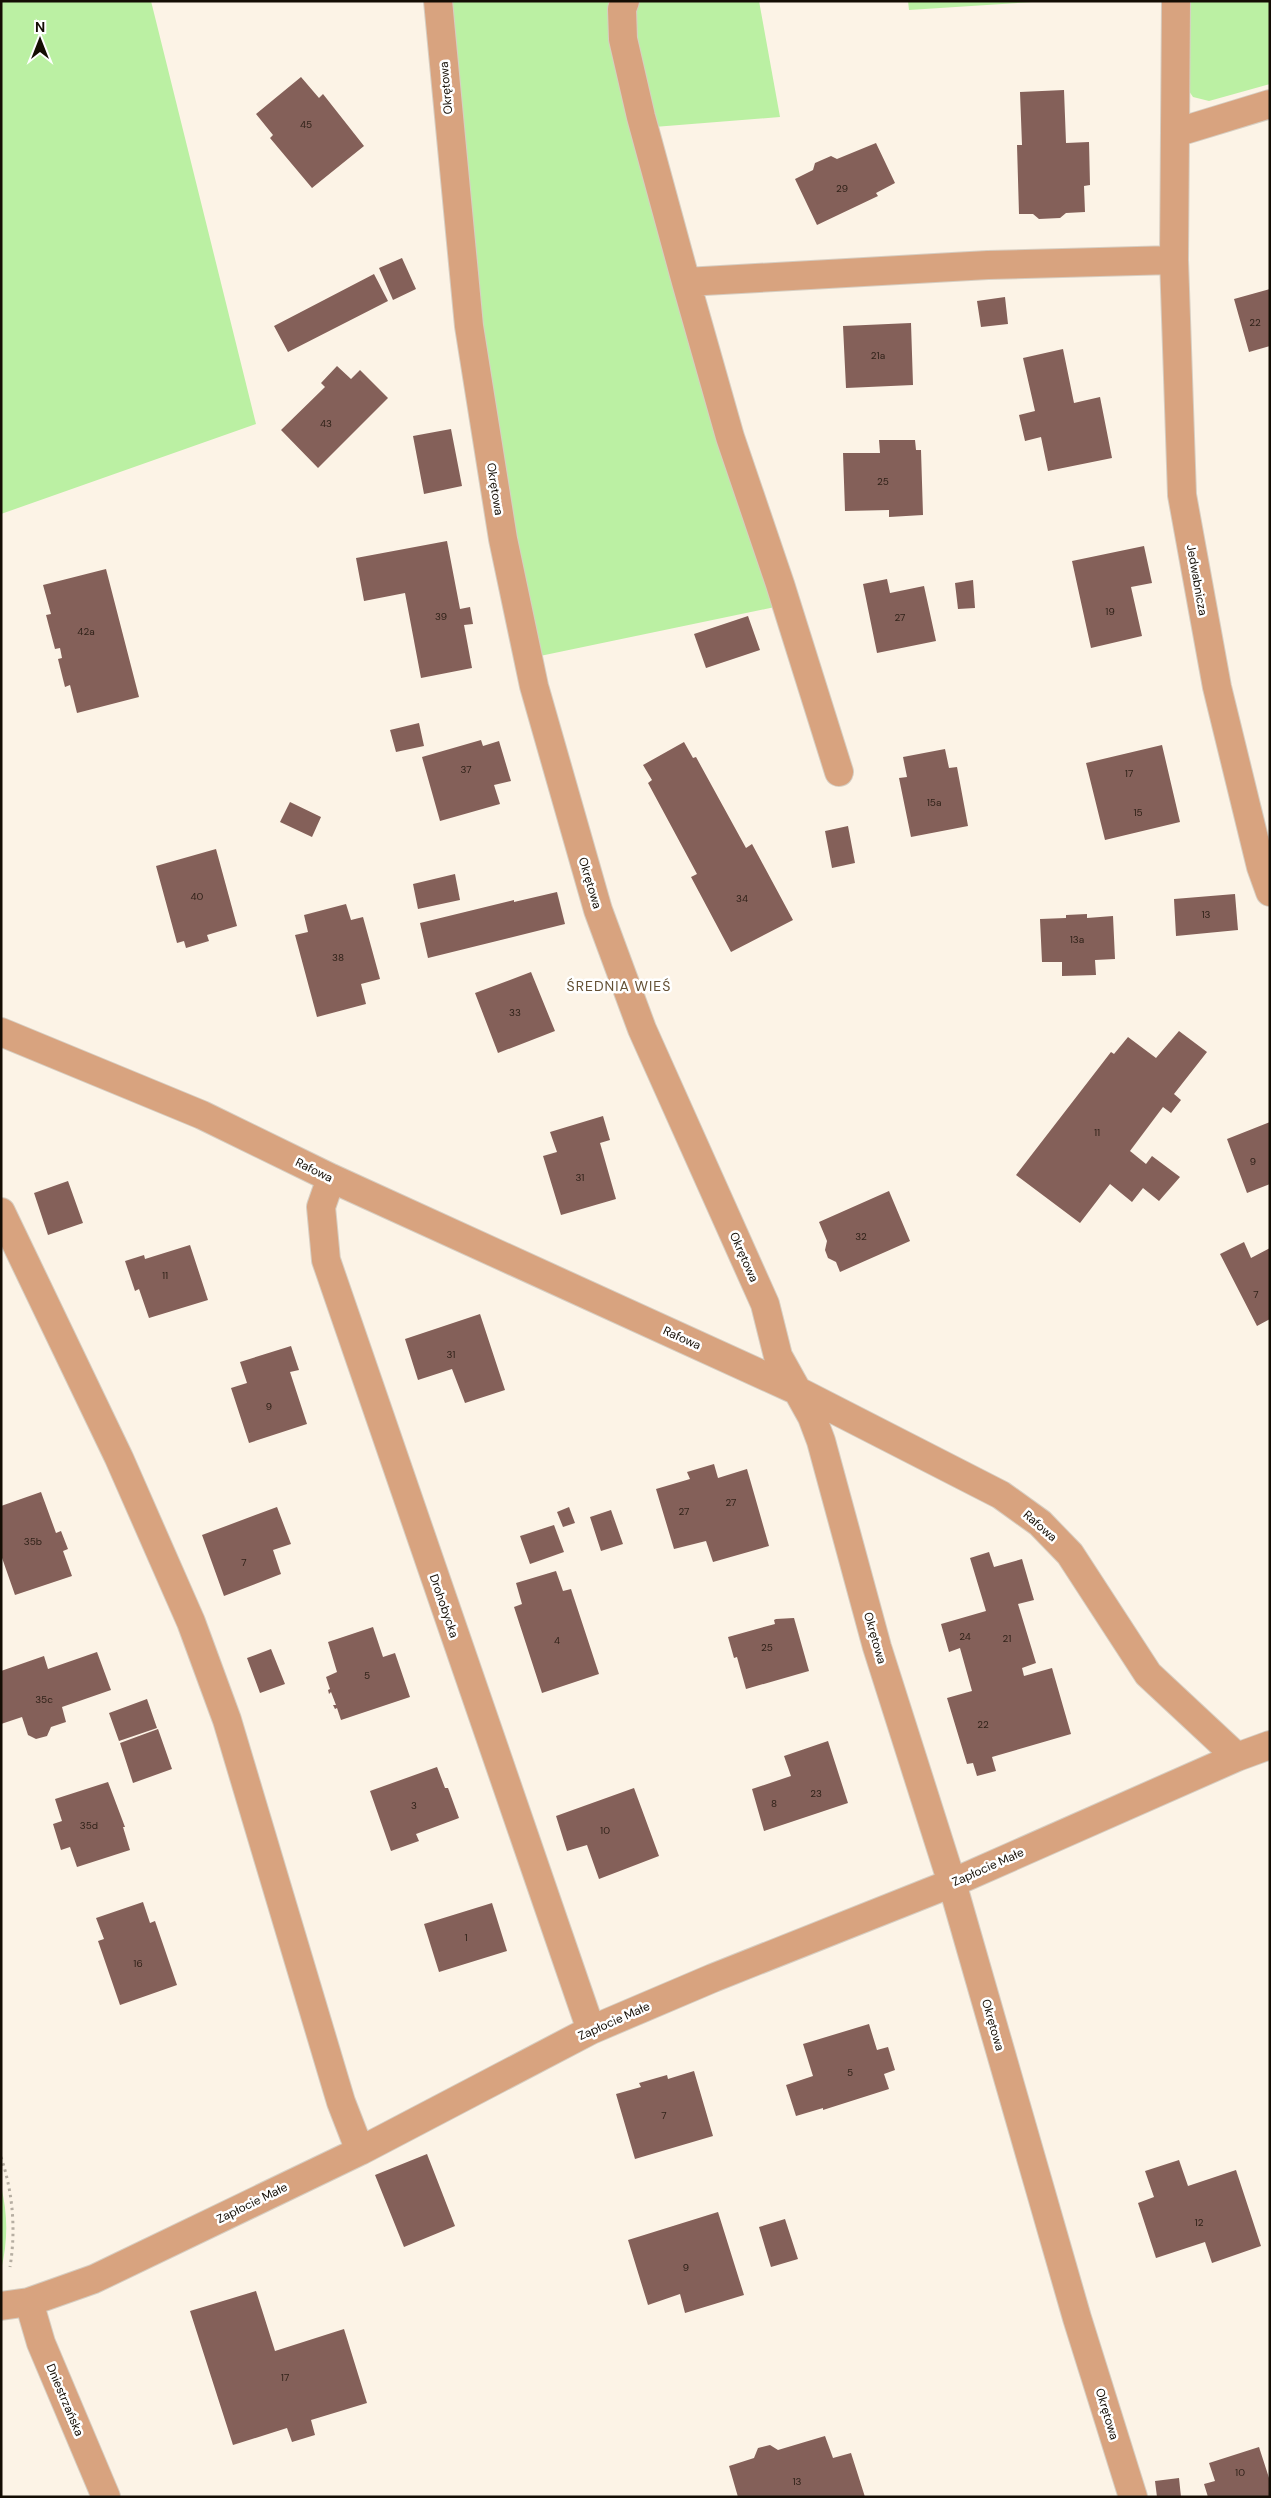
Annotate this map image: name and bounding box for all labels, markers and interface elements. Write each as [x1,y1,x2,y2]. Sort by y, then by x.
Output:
north arrow [15,15,65,65]
text: N [35,18,45,36]
street label: Okrętowa [436,61,456,115]
house number: 45 [300,118,312,131]
house number: 29 [836,182,848,195]
house number: 22 [1249,316,1261,329]
house number: 21a [871,349,885,362]
house number: 43 [320,417,332,430]
street label: Okrętowa [483,462,507,516]
house number: 25 [877,475,889,488]
street label: Jedwabnicza [1183,543,1211,617]
house number: 19 [1105,605,1115,618]
house number: 39 [435,610,447,623]
house number: 27 [895,611,905,624]
house number: 42a [77,625,95,638]
house number: 37 [460,763,472,776]
house number: 17 [1125,767,1133,780]
house number: 15a [927,796,941,809]
house number: 15 [1133,806,1143,819]
street label: Okrętowa [575,855,605,911]
house number: 40 [191,890,204,903]
house number: 34 [736,892,748,905]
house number: 13 [1201,908,1211,921]
house number: 13a [1070,933,1084,946]
house number: 38 [332,951,344,964]
district label: ŚREDNIA WIEŚ [567,977,671,995]
house number: 33 [509,1006,521,1019]
house number: 11 [1094,1126,1100,1139]
street label: Rafowa [293,1154,335,1186]
house number: 9 [1250,1155,1256,1168]
house number: 31 [576,1171,584,1184]
street label: Okrętowa [726,1230,762,1284]
house number: 32 [855,1230,867,1243]
house number: 11 [162,1269,168,1282]
house number: 7 [1253,1288,1259,1301]
street label: Rafowa [661,1323,703,1353]
house number: 31 [447,1348,455,1361]
house number: 9 [266,1400,272,1413]
house number: 27 [726,1496,736,1509]
house number: 27 [679,1505,689,1518]
street label: Rafowa [1020,1507,1060,1545]
house number: 35b [24,1535,42,1548]
house number: 7 [241,1556,247,1569]
street label: Drohobycka [426,1572,462,1640]
street label: Okrętowa [860,1610,890,1666]
house number: 24 [959,1630,971,1643]
house number: 21 [1003,1632,1011,1645]
house number: 4 [554,1634,560,1647]
house number: 25 [761,1641,773,1654]
house number: 5 [364,1669,370,1682]
house number: 35c [35,1693,53,1706]
house number: 22 [977,1718,989,1731]
house number: 23 [810,1787,822,1800]
house number: 8 [771,1797,777,1810]
house number: 3 [411,1799,417,1812]
house number: 35d [80,1819,98,1832]
house number: 10 [600,1824,610,1837]
street label: Zapłocie Małe [950,1844,1027,1890]
house number: 1 [464,1931,468,1944]
house number: 16 [133,1957,143,1970]
street label: Okrętowa [978,1997,1008,2053]
street label: Zapłocie Małe [576,1998,653,2044]
house number: 5 [847,2066,853,2079]
house number: 7 [661,2109,667,2122]
street label: Zapłocie Małe [214,2179,290,2227]
house number: 12 [1195,2216,1204,2229]
house number: 9 [683,2261,689,2274]
street label: Dniestrzańska [43,2361,87,2439]
house number: 17 [281,2371,289,2384]
street label: Okrętowa [1092,2386,1122,2442]
house number: 10 [1235,2466,1245,2479]
house number: 13 [792,2475,802,2488]

